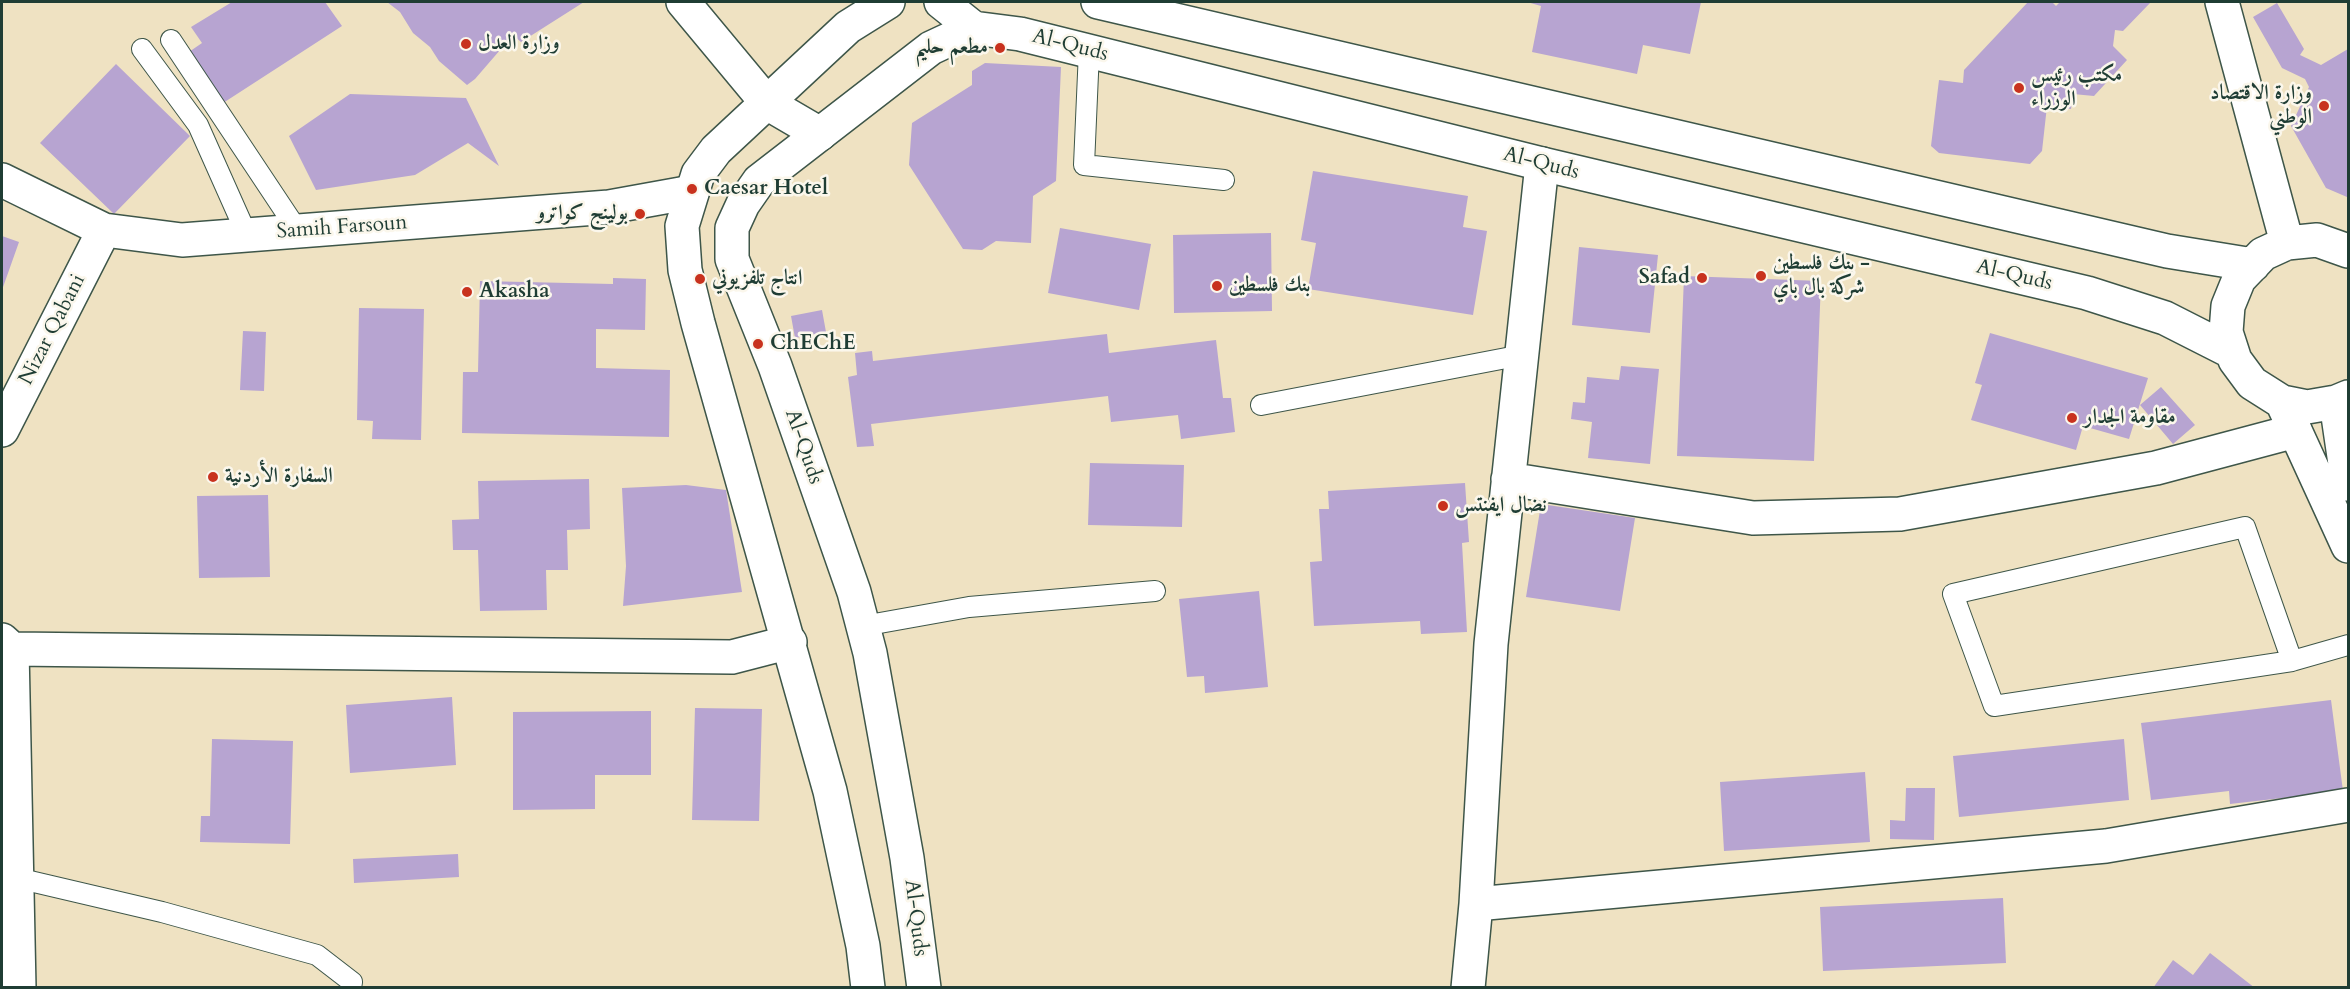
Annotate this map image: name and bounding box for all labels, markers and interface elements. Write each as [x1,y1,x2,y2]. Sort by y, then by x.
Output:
street label: Al-Quds [1029,24,1111,68]
place label: وزارة العدل [478,31,560,57]
place label: مطعم حليم [915,35,988,61]
marker: وزارة العدل [459,37,473,51]
marker: مطعم حليم [993,41,1007,55]
place label: مكتب رئيس الوزراء [2031,63,2122,113]
marker: مكتب رئيس الوزراء [2012,81,2026,95]
place label: وزارة الاقتصاد الوطني [2210,81,2312,131]
marker: وزارة الاقتصاد الوطني [2317,99,2331,113]
street label: Al-Quds [1500,142,1582,186]
place label: Caesar Hotel [704,176,828,202]
marker: Caesar Hotel [685,182,699,196]
place label: بولينج كواترو [537,201,628,227]
marker: بولينج كواترو [633,207,647,221]
street label: Samih Farsoun [276,211,408,245]
place label: بنك فلسطين - شركة بال باي [1773,251,1870,301]
street label: Al-Quds [1973,255,2055,297]
place label: Safad [1639,265,1690,291]
place label: انتاج تلفزيوني [712,266,803,292]
marker: بنك فلسطين - شركة بال باي [1754,269,1768,283]
street label: Nizar Qabani [14,270,92,390]
marker: Safad [1695,271,1709,285]
marker: انتاج تلفزيوني [693,272,707,286]
place label: بنك فلسطين [1229,273,1310,299]
place label: Akasha [479,279,550,305]
marker: بنك فلسطين [1210,279,1224,293]
marker: Akasha [460,285,474,299]
place label: ChEChE [770,331,856,357]
marker: ChEChE [751,337,765,351]
place label: مقاومة الجدار [2084,405,2176,431]
street label: Al-Quds [778,406,828,488]
marker: مقاومة الجدار [2065,411,2079,425]
place label: السفارة الأردنية [225,464,333,490]
marker: السفارة الأردنية [206,470,220,484]
place label: نضال ايفنتس [1455,493,1547,519]
marker: نضال ايفنتس [1436,499,1450,513]
street label: Al-Quds [898,878,932,958]

